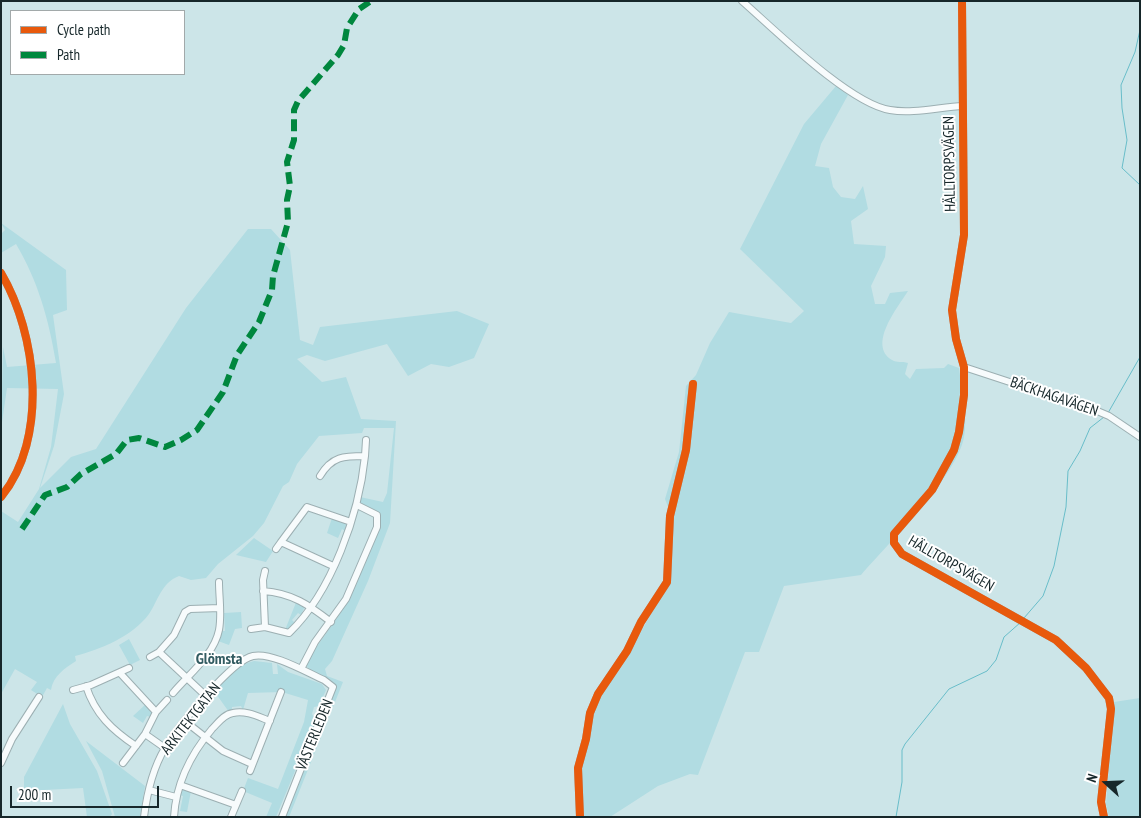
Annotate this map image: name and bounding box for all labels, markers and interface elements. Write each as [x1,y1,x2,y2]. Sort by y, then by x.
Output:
legend [10,10,185,75]
text: Cycle path [57,20,110,39]
text: Path [57,45,80,64]
street label: HÄLLTORPSVÄGEN [940,116,960,212]
street label: BÄCKHAGAVÄGEN [1008,374,1100,420]
street label: HÄLLTORPSVÄGEN [905,532,997,596]
district label: Glömsta [196,649,242,669]
street label: ARKITEKTGATAN [157,680,225,758]
street label: VÄSTERLEDEN [293,697,337,773]
north arrow [1081,758,1131,808]
text: N [1082,771,1102,785]
scale bar [12,776,161,808]
text: 200 m [18,785,51,804]

